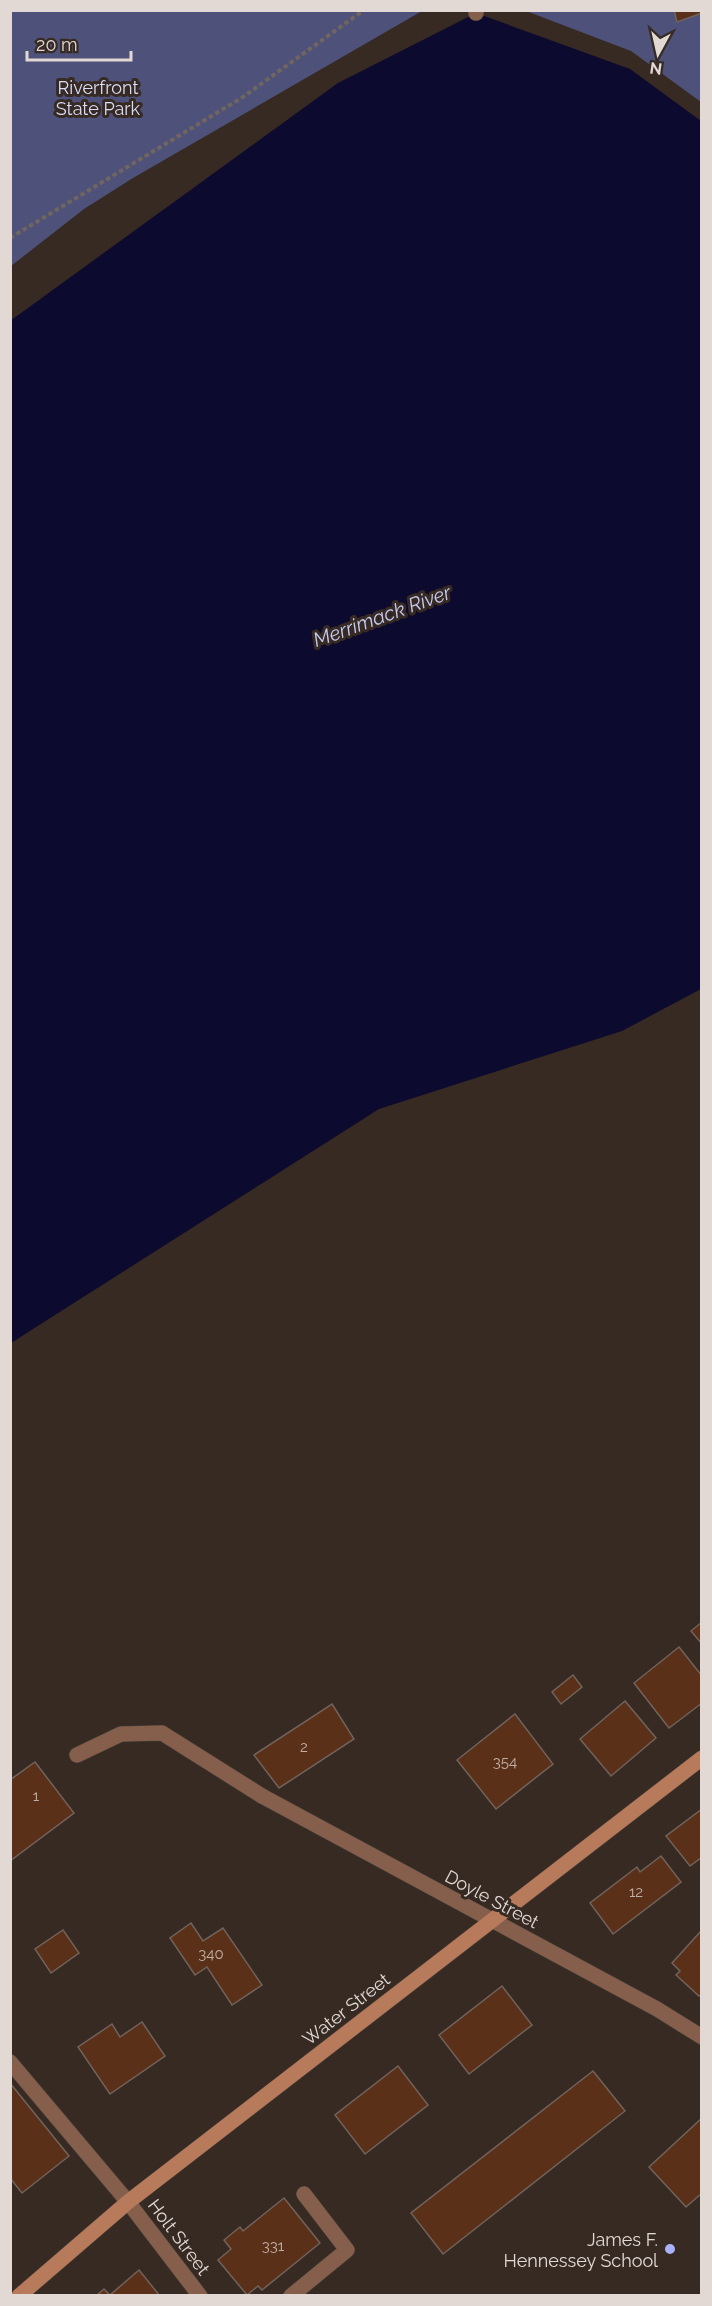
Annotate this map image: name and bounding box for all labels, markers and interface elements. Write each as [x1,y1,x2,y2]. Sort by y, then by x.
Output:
scale bar [27,24,130,62]
north arrow [628,24,688,84]
text: 20 m [36,34,78,55]
text: N [649,58,663,79]
park label: Riverfront State Park [56,77,141,119]
water label: Merrimack River [310,580,455,652]
house number: 2 [300,1738,308,1756]
house number: 354 [493,1753,517,1771]
house number: 1 [33,1787,40,1805]
street label: Doyle Street [442,1866,542,1932]
house number: 12 [629,1883,643,1901]
house number: 340 [198,1945,224,1963]
street label: Water Street [298,1969,394,2049]
street label: Holt Street [144,2195,214,2279]
place label: James F. Hennessey School [504,2229,658,2271]
house number: 331 [262,2237,285,2255]
marker: James F. Hennessey School [663,2242,677,2256]

